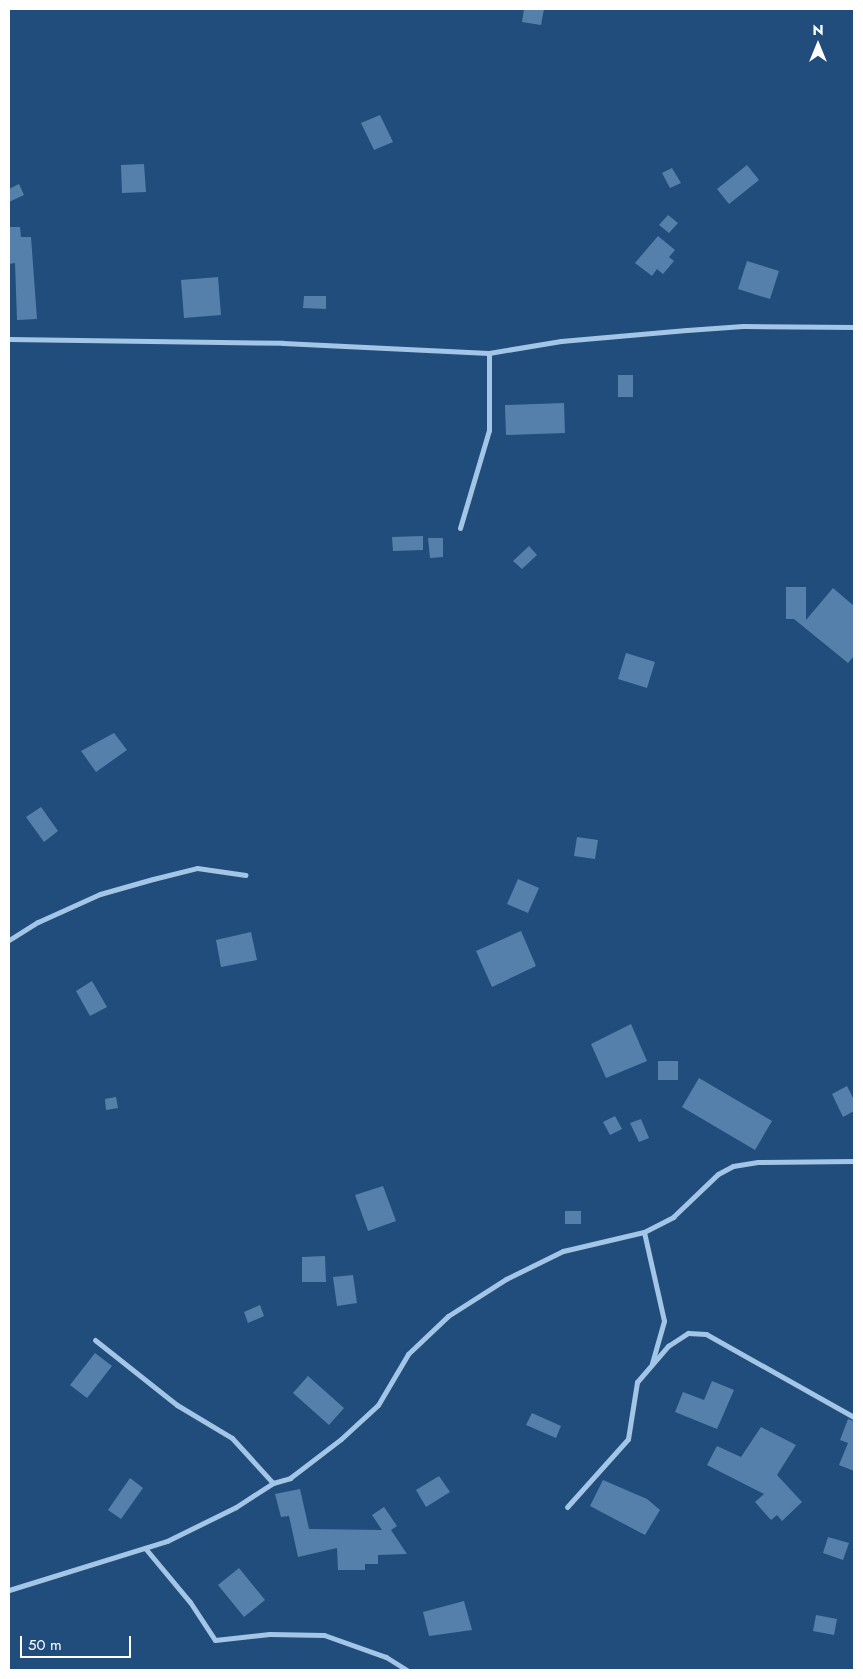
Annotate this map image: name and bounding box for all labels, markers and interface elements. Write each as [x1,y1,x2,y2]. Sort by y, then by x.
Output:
north arrow [793,20,843,70]
text: N [812,20,824,40]
scale bar [22,1626,134,1658]
text: 50 m [28,1634,62,1656]

